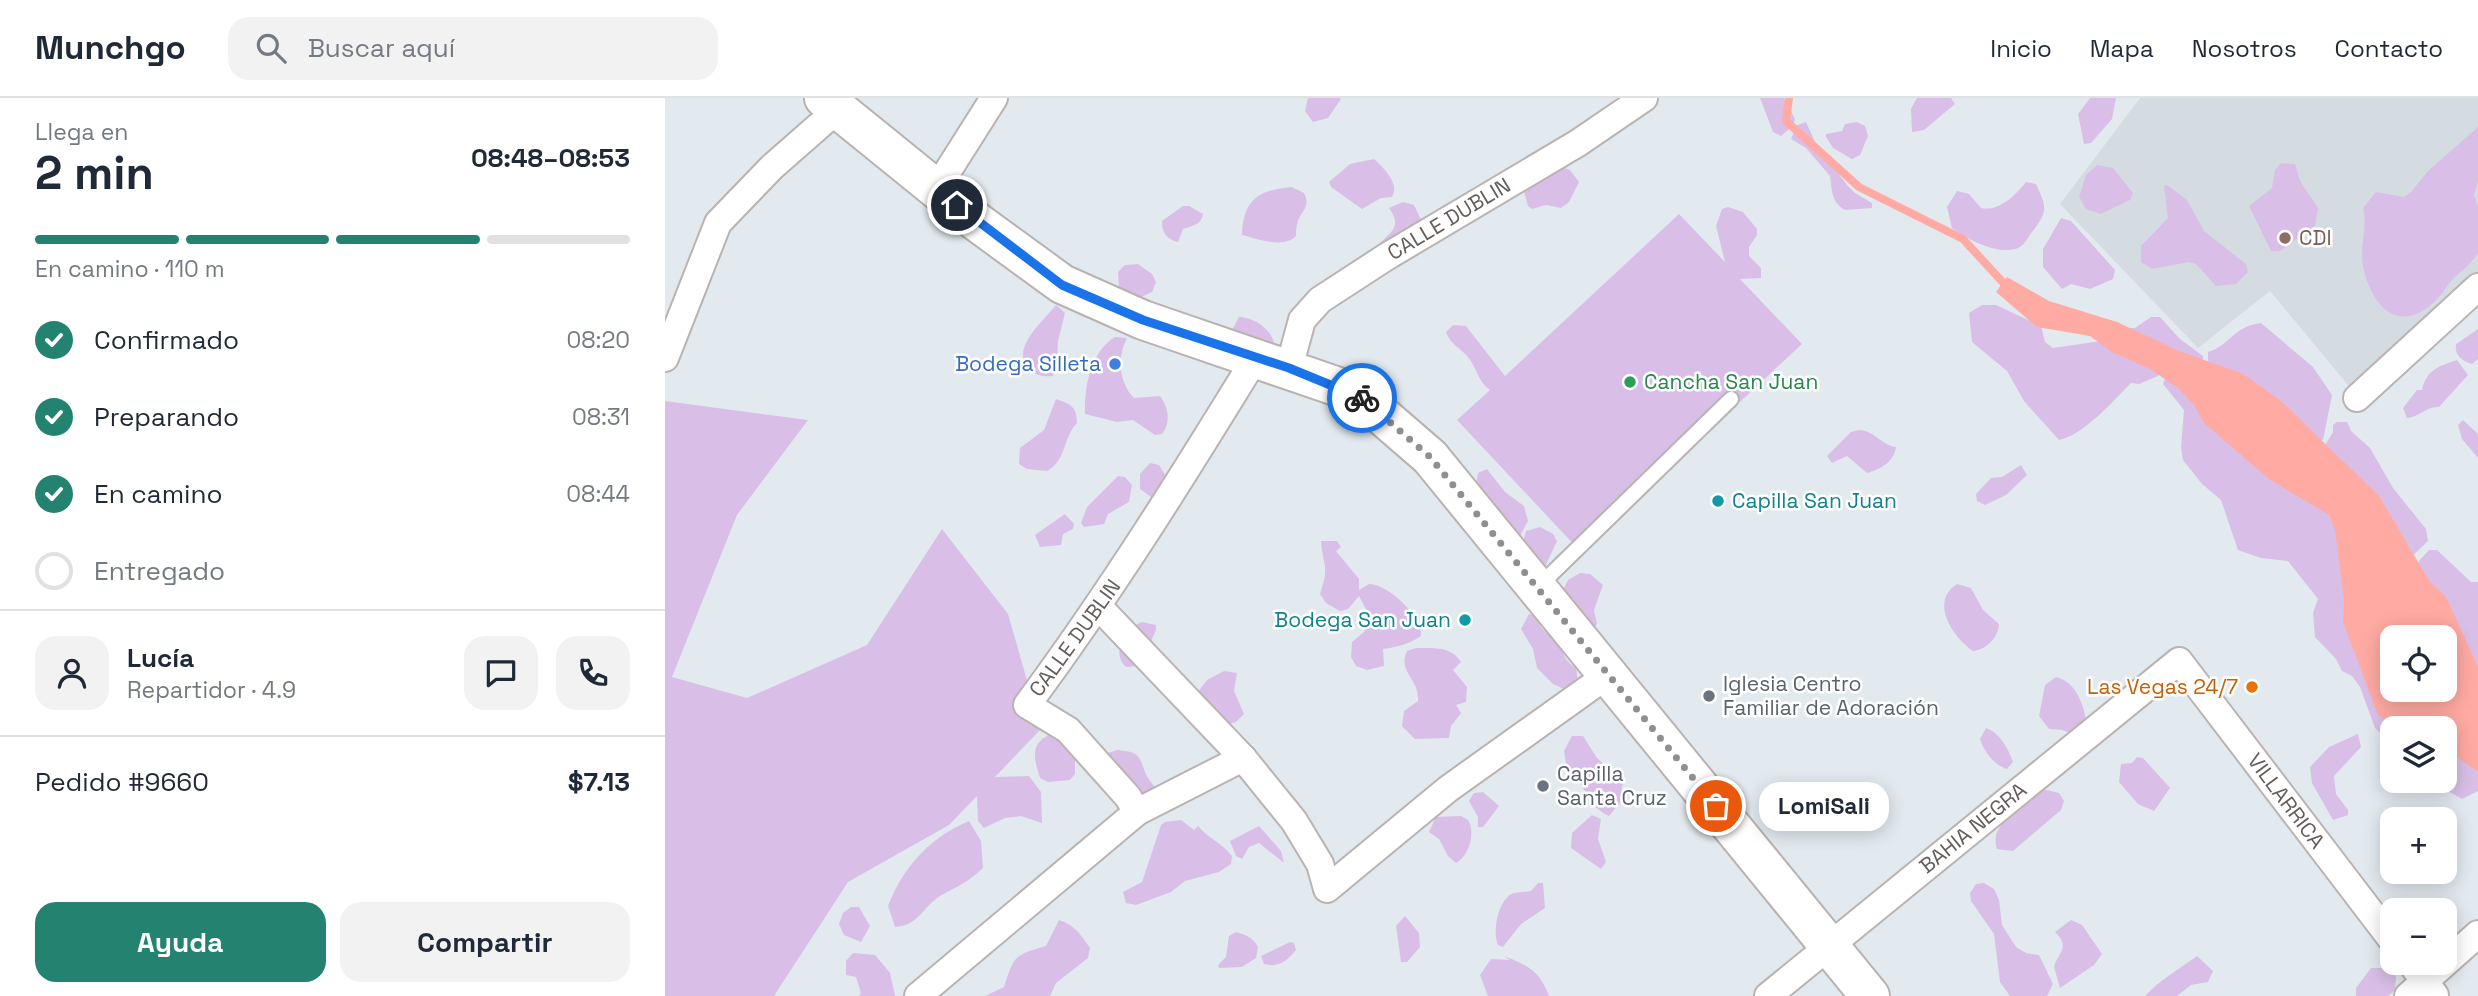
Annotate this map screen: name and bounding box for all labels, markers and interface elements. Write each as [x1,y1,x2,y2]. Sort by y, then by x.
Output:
search box [228,17,718,80]
text: Munchgo [35,27,186,69]
icon: search [252,29,290,67]
text: Buscar aquí [308,31,455,65]
text: Inicio [1990,33,2052,64]
text: Mapa [2090,33,2154,64]
text: Nosotros [2192,33,2297,64]
text: Contacto [2335,33,2443,64]
text: Llega en [35,117,128,147]
text: 08:48–08:53 [471,141,630,175]
text: 2 min [35,144,154,202]
street label: CALLE DUBLIN [1382,171,1515,266]
pin [927,175,987,235]
icon: home [938,186,976,224]
place label: CDI [2299,224,2332,251]
marker: CDI [2277,230,2293,246]
text: En camino · 110 m [35,254,224,284]
icon: check [35,321,73,359]
text: Confirmado [94,323,239,357]
text: 08:20 [566,325,630,355]
place label: Bodega Silleta [955,350,1101,377]
marker: Bodega Silleta [1107,356,1123,372]
courier [1327,363,1397,433]
place label: Cancha San Juan [1644,368,1818,395]
marker: Cancha San Juan [1622,374,1638,390]
icon: bike [1343,379,1381,417]
icon: check [35,398,73,436]
text: Preparando [94,400,239,434]
text: 08:31 [572,402,630,432]
icon: check [35,475,73,513]
text: En camino [94,477,223,511]
text: 08:44 [566,479,630,509]
place label: Capilla San Juan [1732,487,1897,514]
marker: Capilla San Juan [1710,493,1726,509]
text: Entregado [94,554,225,588]
street label: CALLE DUBLIN [1023,574,1126,702]
place label: Bodega San Juan [1274,606,1451,633]
marker: Bodega San Juan [1457,612,1473,628]
map controls [2380,625,2457,975]
button: locate [2380,625,2457,702]
button: person [35,636,109,710]
button: chat [464,636,538,710]
button: phone [556,636,630,710]
text: Lucía [127,641,194,675]
place label: Iglesia Centro Familiar de Adoración [1723,670,1939,721]
place label: Las Vegas 24/7 [2087,673,2238,700]
text: Repartidor · 4.9 [127,675,296,705]
marker: Las Vegas 24/7 [2244,679,2260,695]
marker: Iglesia Centro Familiar de Adoración [1701,688,1717,704]
button: layers [2380,716,2457,793]
street label: VILLARRICA [2242,748,2331,854]
place label: Capilla Santa Cruz [1557,760,1667,811]
text: Pedido #9660 [35,765,209,799]
text: $7.13 [568,765,630,799]
pin [1686,776,1746,836]
street label: BAHIA NEGRA [1914,776,2032,879]
marker: Capilla Santa Cruz [1535,778,1551,794]
callout: LomiSali [1758,782,1887,830]
icon: bag [1697,787,1735,825]
text: LomiSali [1778,791,1870,821]
button: + [2380,807,2457,884]
button: − [2380,898,2457,975]
button: Ayuda [35,902,326,982]
button: Compartir [340,902,630,982]

